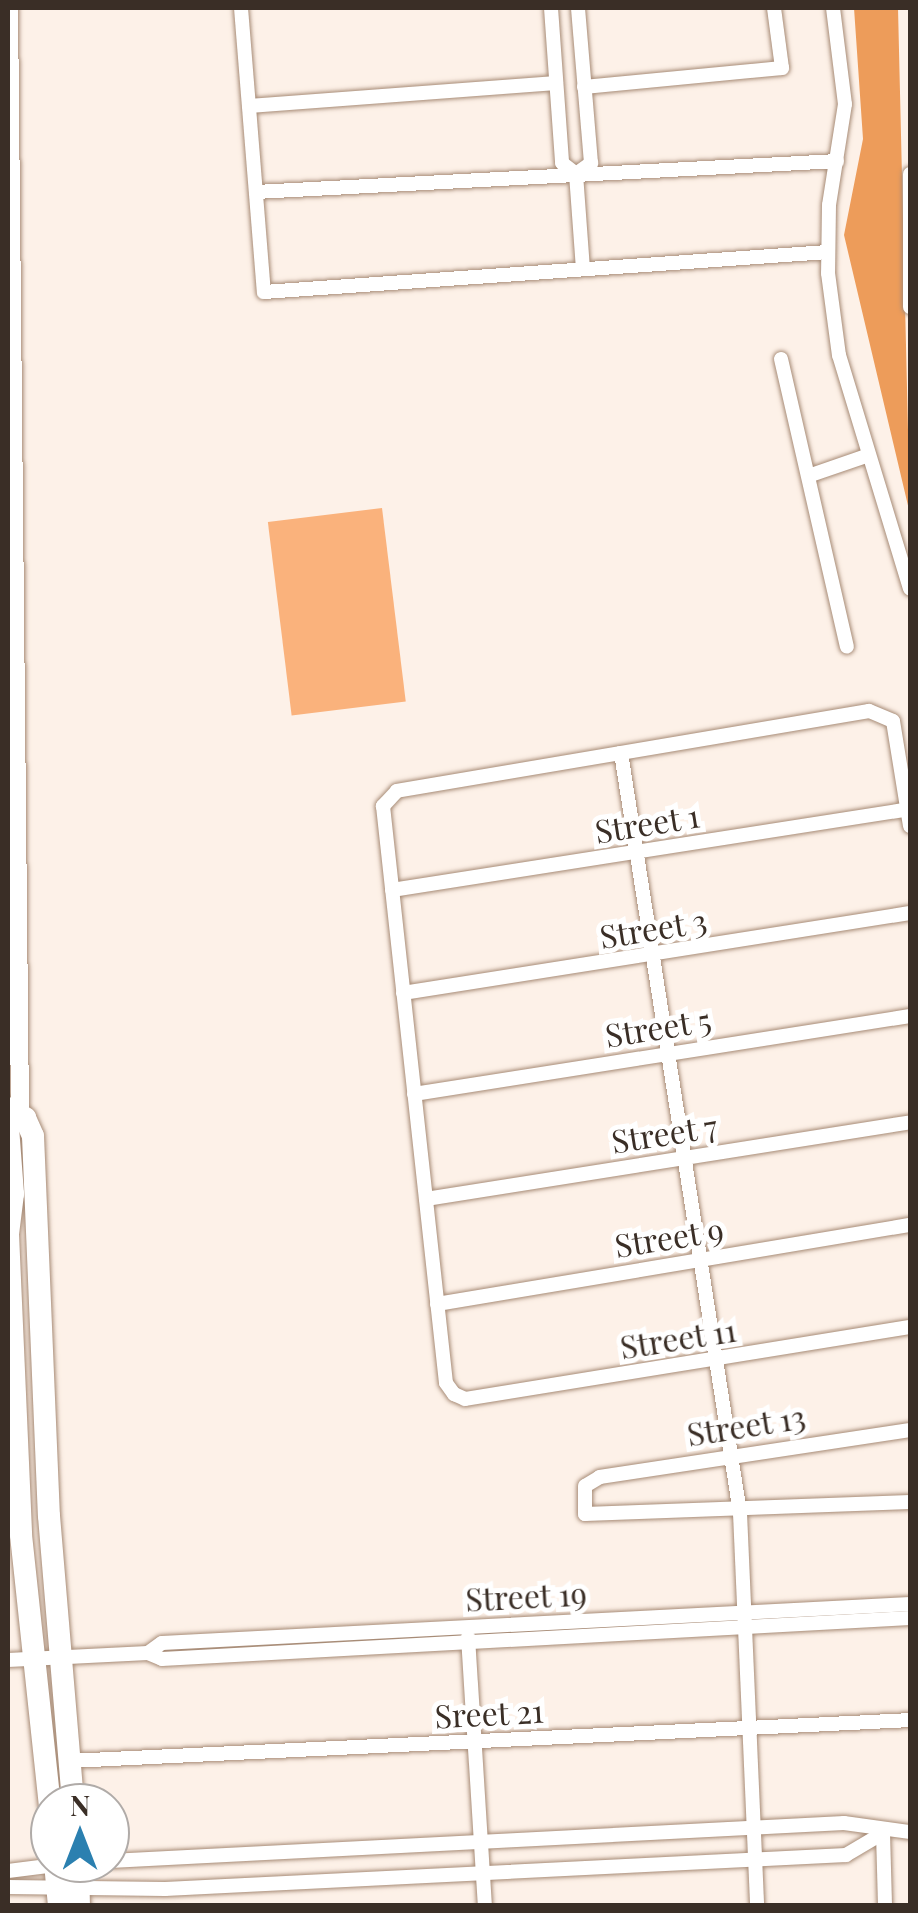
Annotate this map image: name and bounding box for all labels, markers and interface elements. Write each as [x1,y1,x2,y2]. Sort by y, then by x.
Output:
street label: Street 1 [592,796,702,850]
street label: Street 3 [597,901,709,955]
street label: Street 5 [602,1000,714,1054]
street label: Street 7 [608,1106,720,1160]
street label: Street 9 [612,1209,726,1265]
street label: Street 11 [617,1310,739,1366]
street label: Street 13 [684,1397,808,1453]
street label: Street 19 [464,1574,588,1618]
street label: Sreet 21 [433,1691,545,1735]
north arrow [30,1783,130,1883]
text: N [70,1786,90,1823]

